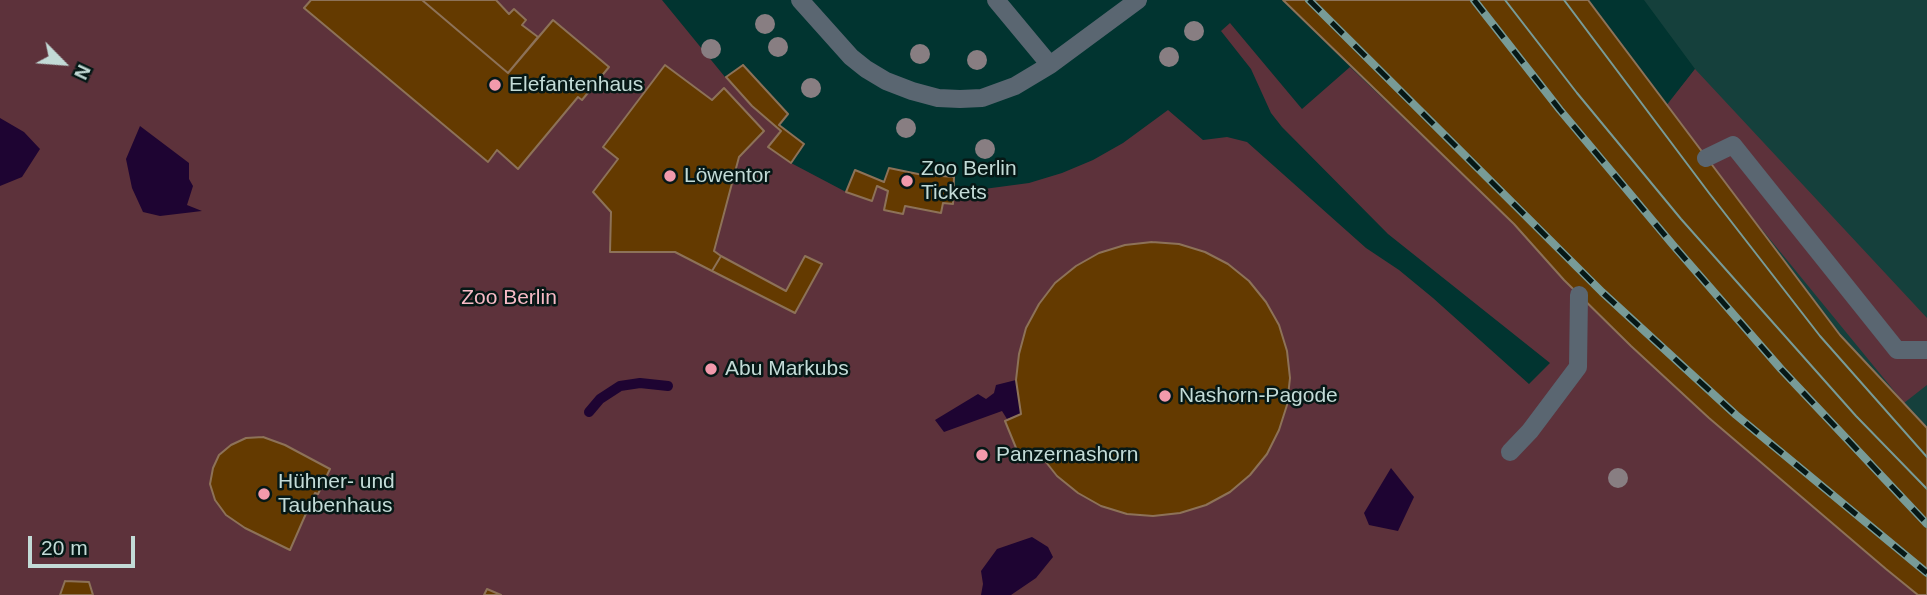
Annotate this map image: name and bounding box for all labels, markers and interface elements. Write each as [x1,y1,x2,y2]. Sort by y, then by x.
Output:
north arrow [28,28,98,98]
text: N [70,61,95,83]
place label: Elefantenhaus [509,72,643,98]
marker: Elefantenhaus [487,77,503,93]
place label: Zoo Berlin Tickets [921,156,1017,206]
place label: Löwentor [684,163,770,189]
marker: Löwentor [662,168,678,184]
marker: Zoo Berlin Tickets [899,173,915,189]
park label: Zoo Berlin [461,285,557,311]
place label: Abu Markubs [725,356,849,382]
marker: Abu Markubs [703,361,719,377]
place label: Nashorn-Pagode [1179,383,1338,409]
marker: Nashorn-Pagode [1157,388,1173,404]
place label: Panzernashorn [996,442,1138,468]
marker: Panzernashorn [974,447,990,463]
place label: Hühner- und Taubenhaus [278,469,395,519]
marker: Hühner- und Taubenhaus [256,486,272,502]
scale bar [32,522,138,566]
text: 20 m [41,536,88,559]

